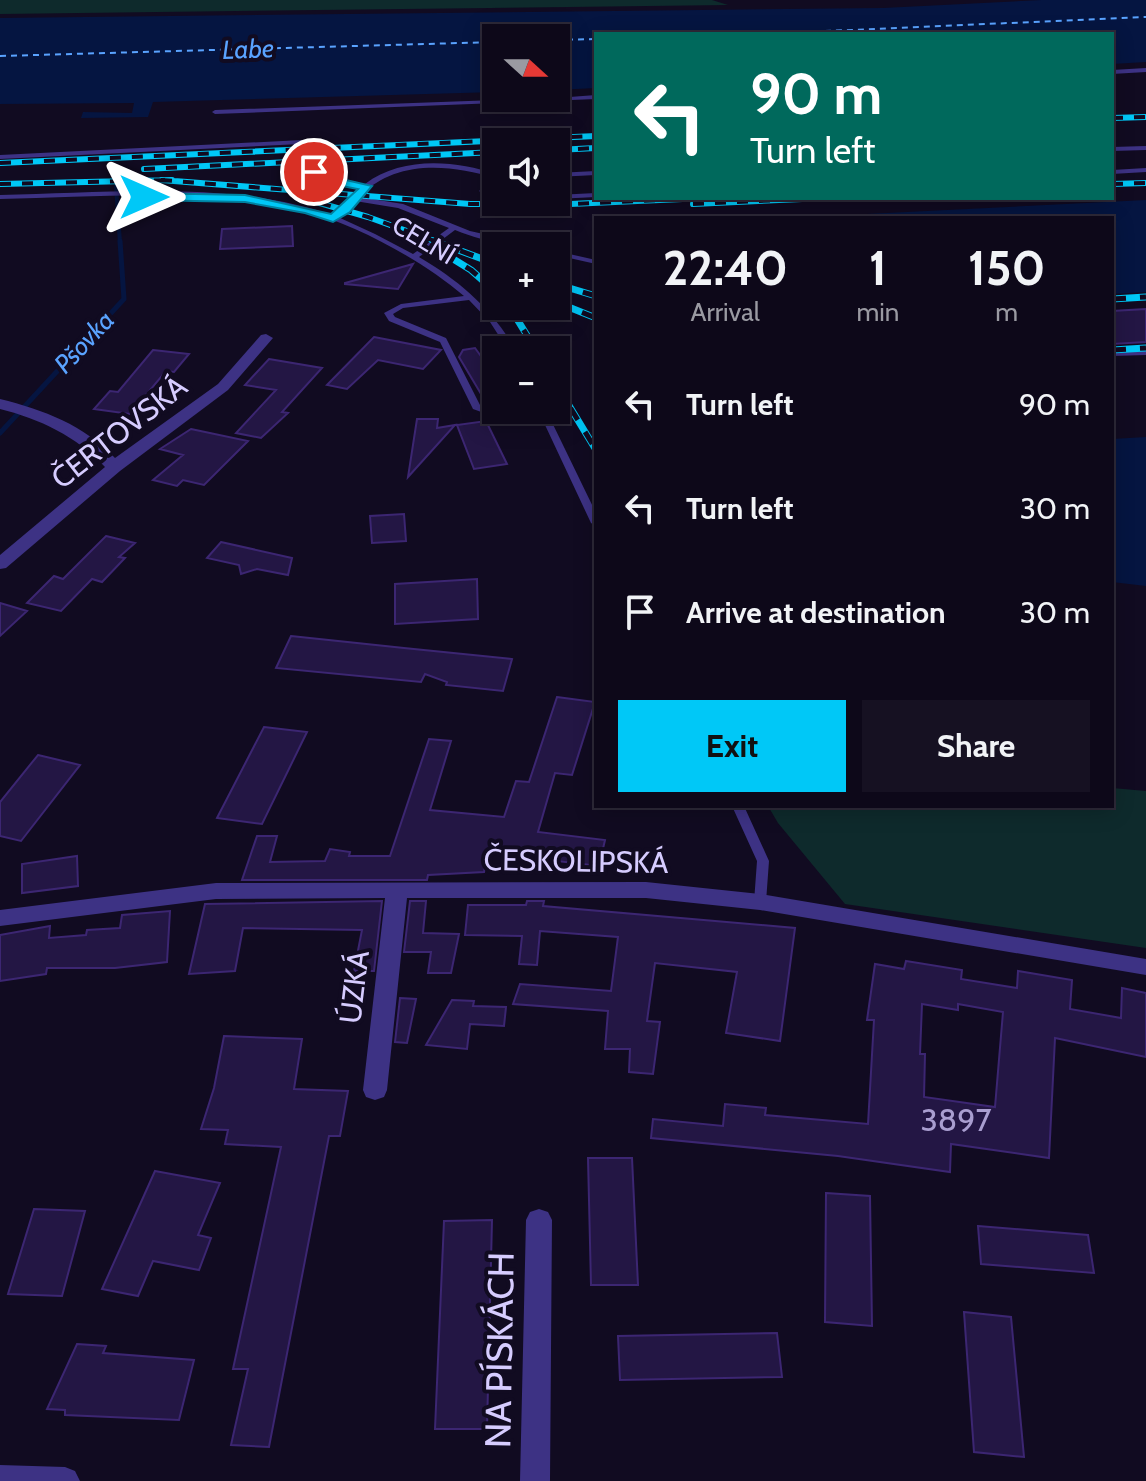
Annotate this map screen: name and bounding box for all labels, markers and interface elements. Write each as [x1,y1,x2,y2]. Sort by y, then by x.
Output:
north arrow [482,24,570,112]
map controls [482,24,570,424]
water label: Labe [222,32,274,66]
text: 90 m [750,60,882,128]
icon: left [618,64,722,168]
button: sound [482,128,570,216]
text: Turn left [750,128,875,172]
pin [280,138,348,206]
icon: arrive [292,150,336,194]
position arrow [102,155,186,239]
street label: CELNÍ [386,209,462,271]
button: + [482,232,570,320]
text: 22:40 [663,239,788,297]
text: 1 [869,239,887,297]
text: 150 [968,239,1045,297]
text: Arrival [691,296,760,328]
text: min [856,296,899,328]
text: m [995,296,1018,328]
water label: Pšovka [47,304,121,380]
button: − [482,336,570,424]
street label: ČERTOVSKÁ [44,367,195,496]
icon: left [618,382,662,426]
text: Turn left [686,386,794,423]
text: 90 m [1019,386,1090,423]
icon: left [618,486,662,530]
text: Turn left [686,490,794,527]
text: 30 m [1020,490,1090,527]
icon: arrive [618,590,662,634]
text: Arrive at destination [686,594,946,631]
text: 30 m [1020,594,1090,631]
button: Exit [618,700,846,792]
button: Share [862,700,1090,792]
street label: ČESKOLIPSKÁ [483,841,669,881]
street label: ÚZKÁ [331,948,377,1026]
house number: 3897 [921,1100,991,1139]
street label: NA PÍSKÁCH [475,1252,523,1448]

